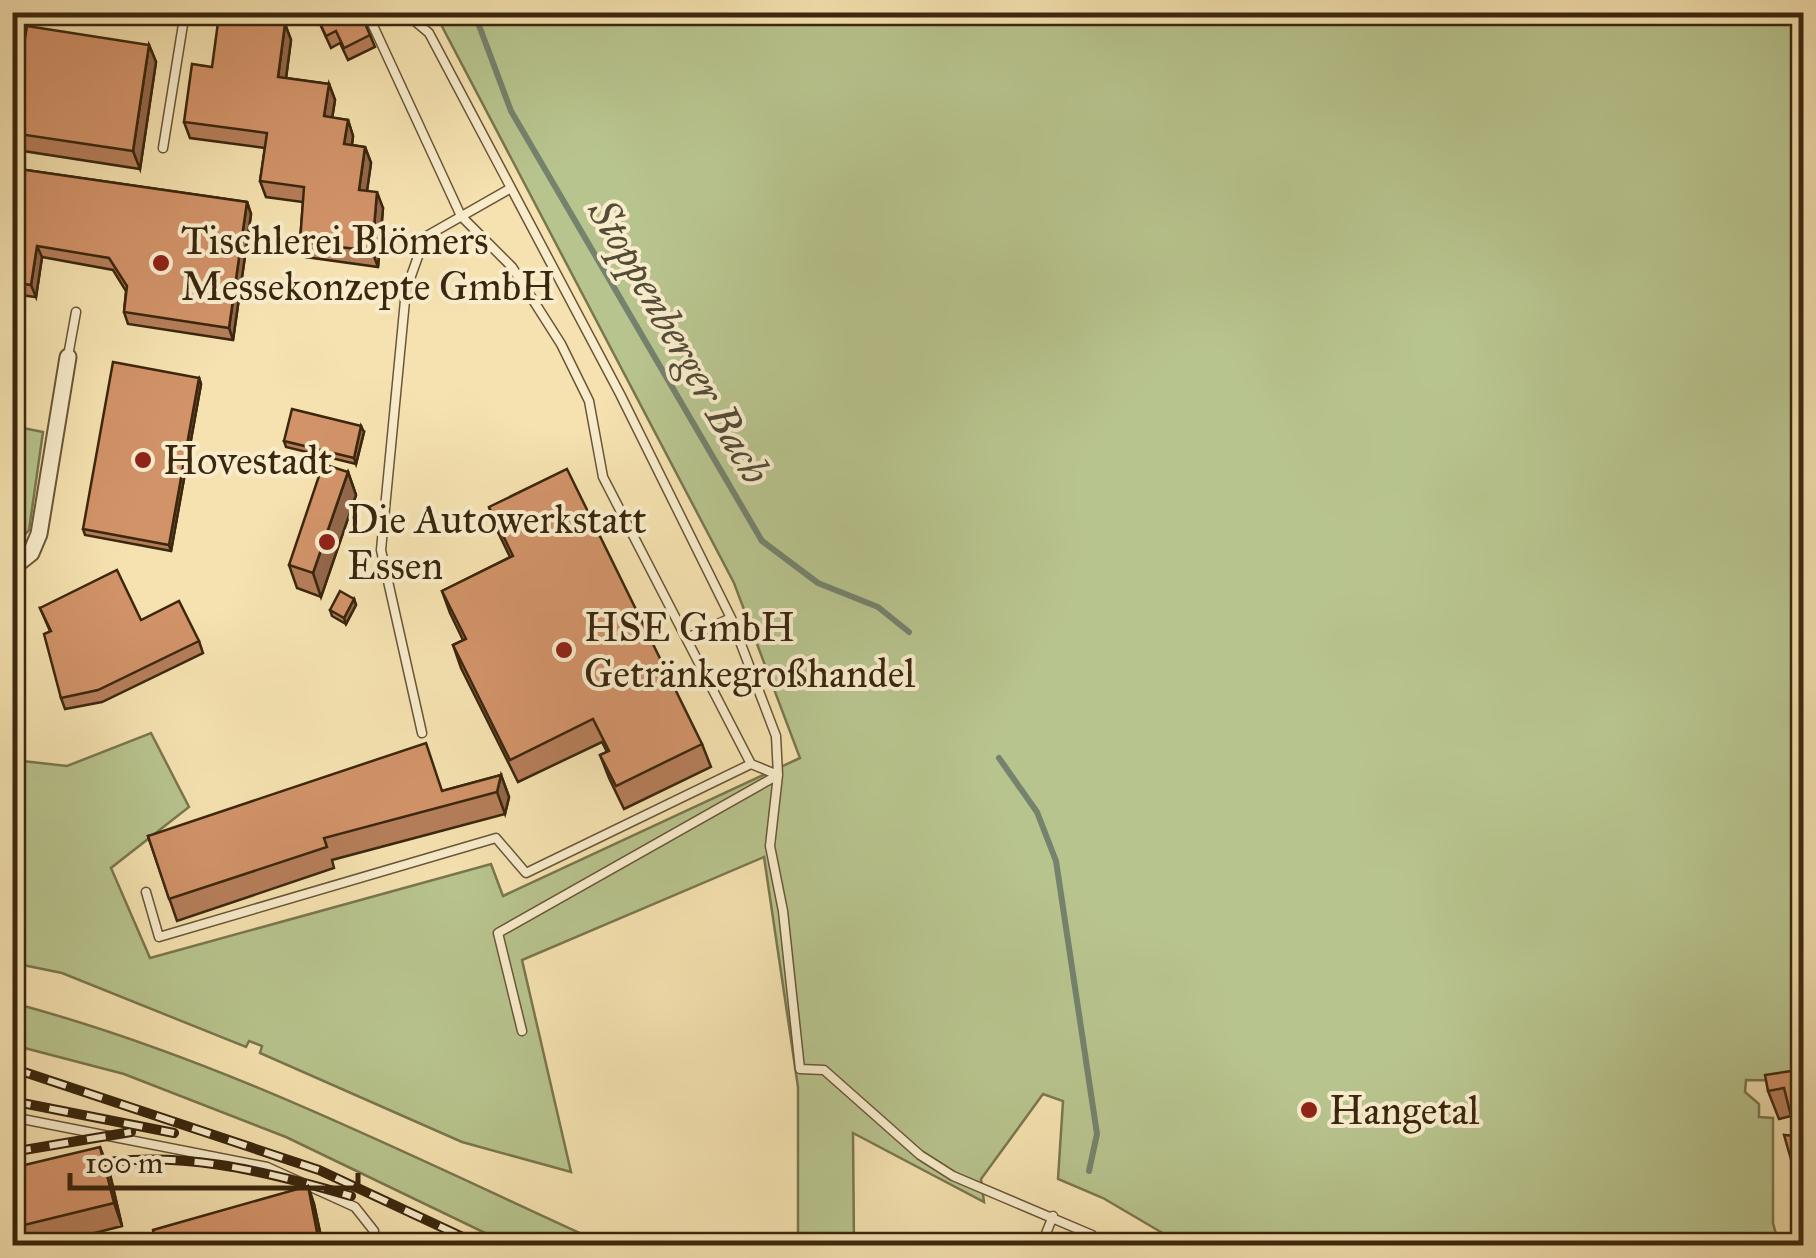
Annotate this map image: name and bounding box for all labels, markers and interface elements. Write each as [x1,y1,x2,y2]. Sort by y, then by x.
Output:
water label: Stoppenberger Bach [576,189,782,493]
place label: Tischlerei Blömers Messekonzepte GmbH [181,216,555,311]
marker: Tischlerei Blömers Messekonzepte GmbH [150,252,172,274]
place label: Hovestadt [163,436,332,485]
marker: Hovestadt [132,449,154,471]
place label: Die Autowerkstatt Essen [347,495,647,590]
marker: Die Autowerkstatt Essen [316,531,338,553]
place label: HSE GmbH Getränkegroßhandel [584,603,915,698]
marker: HSE GmbH Getränkegroßhandel [553,639,575,661]
place label: Hangetal [1329,1086,1480,1135]
marker: Hangetal [1298,1099,1320,1121]
scale bar [70,1128,358,1190]
text: 100 m [85,1145,163,1181]

